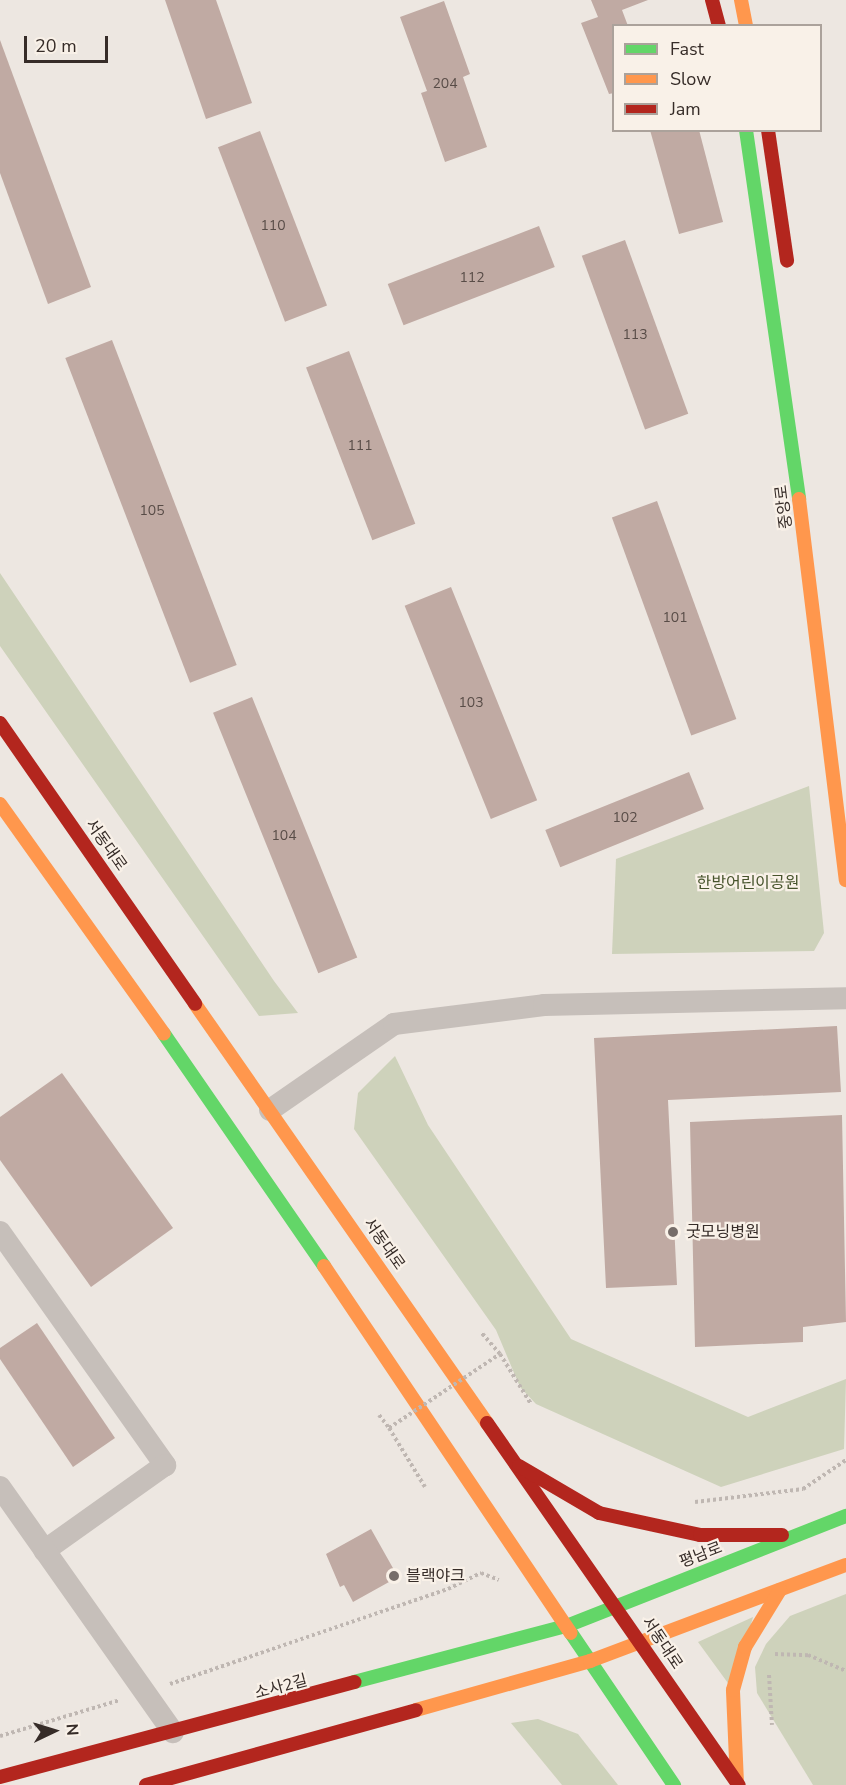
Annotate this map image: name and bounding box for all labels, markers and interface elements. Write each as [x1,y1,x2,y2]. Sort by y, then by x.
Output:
scale bar [27,24,111,62]
legend [612,24,822,132]
text: 20 m [35,34,77,58]
text: Fast [670,37,704,61]
text: Slow [670,67,711,91]
house number: 204 [432,76,458,92]
text: Jam [670,97,701,121]
house number: 110 [260,218,286,234]
house number: 112 [459,270,485,286]
house number: 113 [622,327,648,343]
house number: 111 [347,438,373,454]
street label: 중앙로 [772,484,796,530]
house number: 105 [139,503,165,519]
house number: 101 [662,610,688,626]
house number: 103 [458,695,484,711]
house number: 102 [612,810,638,826]
street label: 서동대로 [81,815,131,875]
house number: 104 [271,828,297,844]
park label: 한방어린이공원 [696,873,800,893]
street label: 서동대로 [359,1214,409,1274]
place label: 굿모닝병원 [686,1222,760,1242]
marker: 굿모닝병원 [664,1223,682,1241]
street label: 평남로 [677,1538,725,1572]
place label: 블랙야크 [406,1566,465,1586]
marker: 블랙야크 [387,1569,401,1583]
street label: 서동대로 [638,1613,686,1673]
street label: 소사2길 [253,1671,309,1703]
north arrow [24,1701,84,1761]
text: N [61,1723,83,1736]

